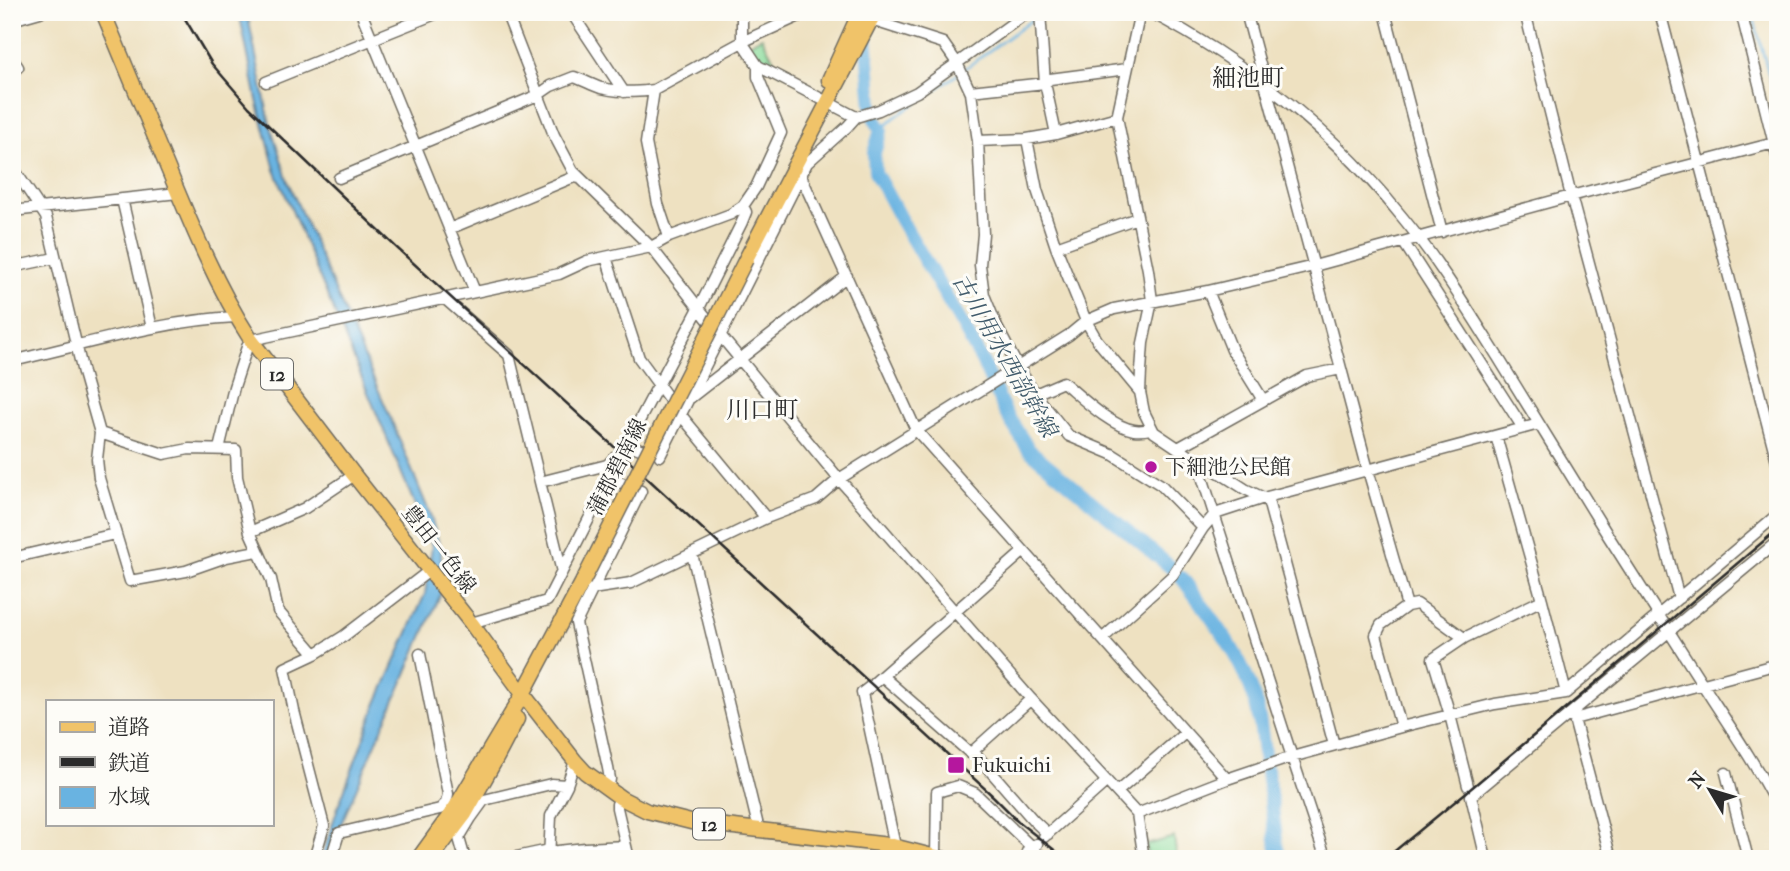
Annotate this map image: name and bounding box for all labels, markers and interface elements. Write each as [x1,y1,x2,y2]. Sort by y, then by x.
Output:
district label: 細池町 [1212,64,1284,92]
water label: 古川用水西部幹線 [947,269,1064,444]
road number: 12 [261,358,293,390]
district label: 川口町 [726,396,798,424]
street label: 蒲郡碧南線 [582,415,652,519]
place label: 下細池公民館 [1165,455,1291,479]
marker: 下細池公民館 [1143,459,1159,475]
street label: 豊田一色線 [397,500,481,598]
legend [46,700,273,826]
text: 道路 [108,715,150,739]
text: 鉄道 [108,751,150,775]
place label: Fukuichi [972,753,1051,777]
marker: Fukuichi [946,755,966,775]
north arrow [1674,756,1744,826]
text: N [1684,767,1711,793]
text: 水域 [108,785,150,809]
road number: 12 [693,808,725,839]

